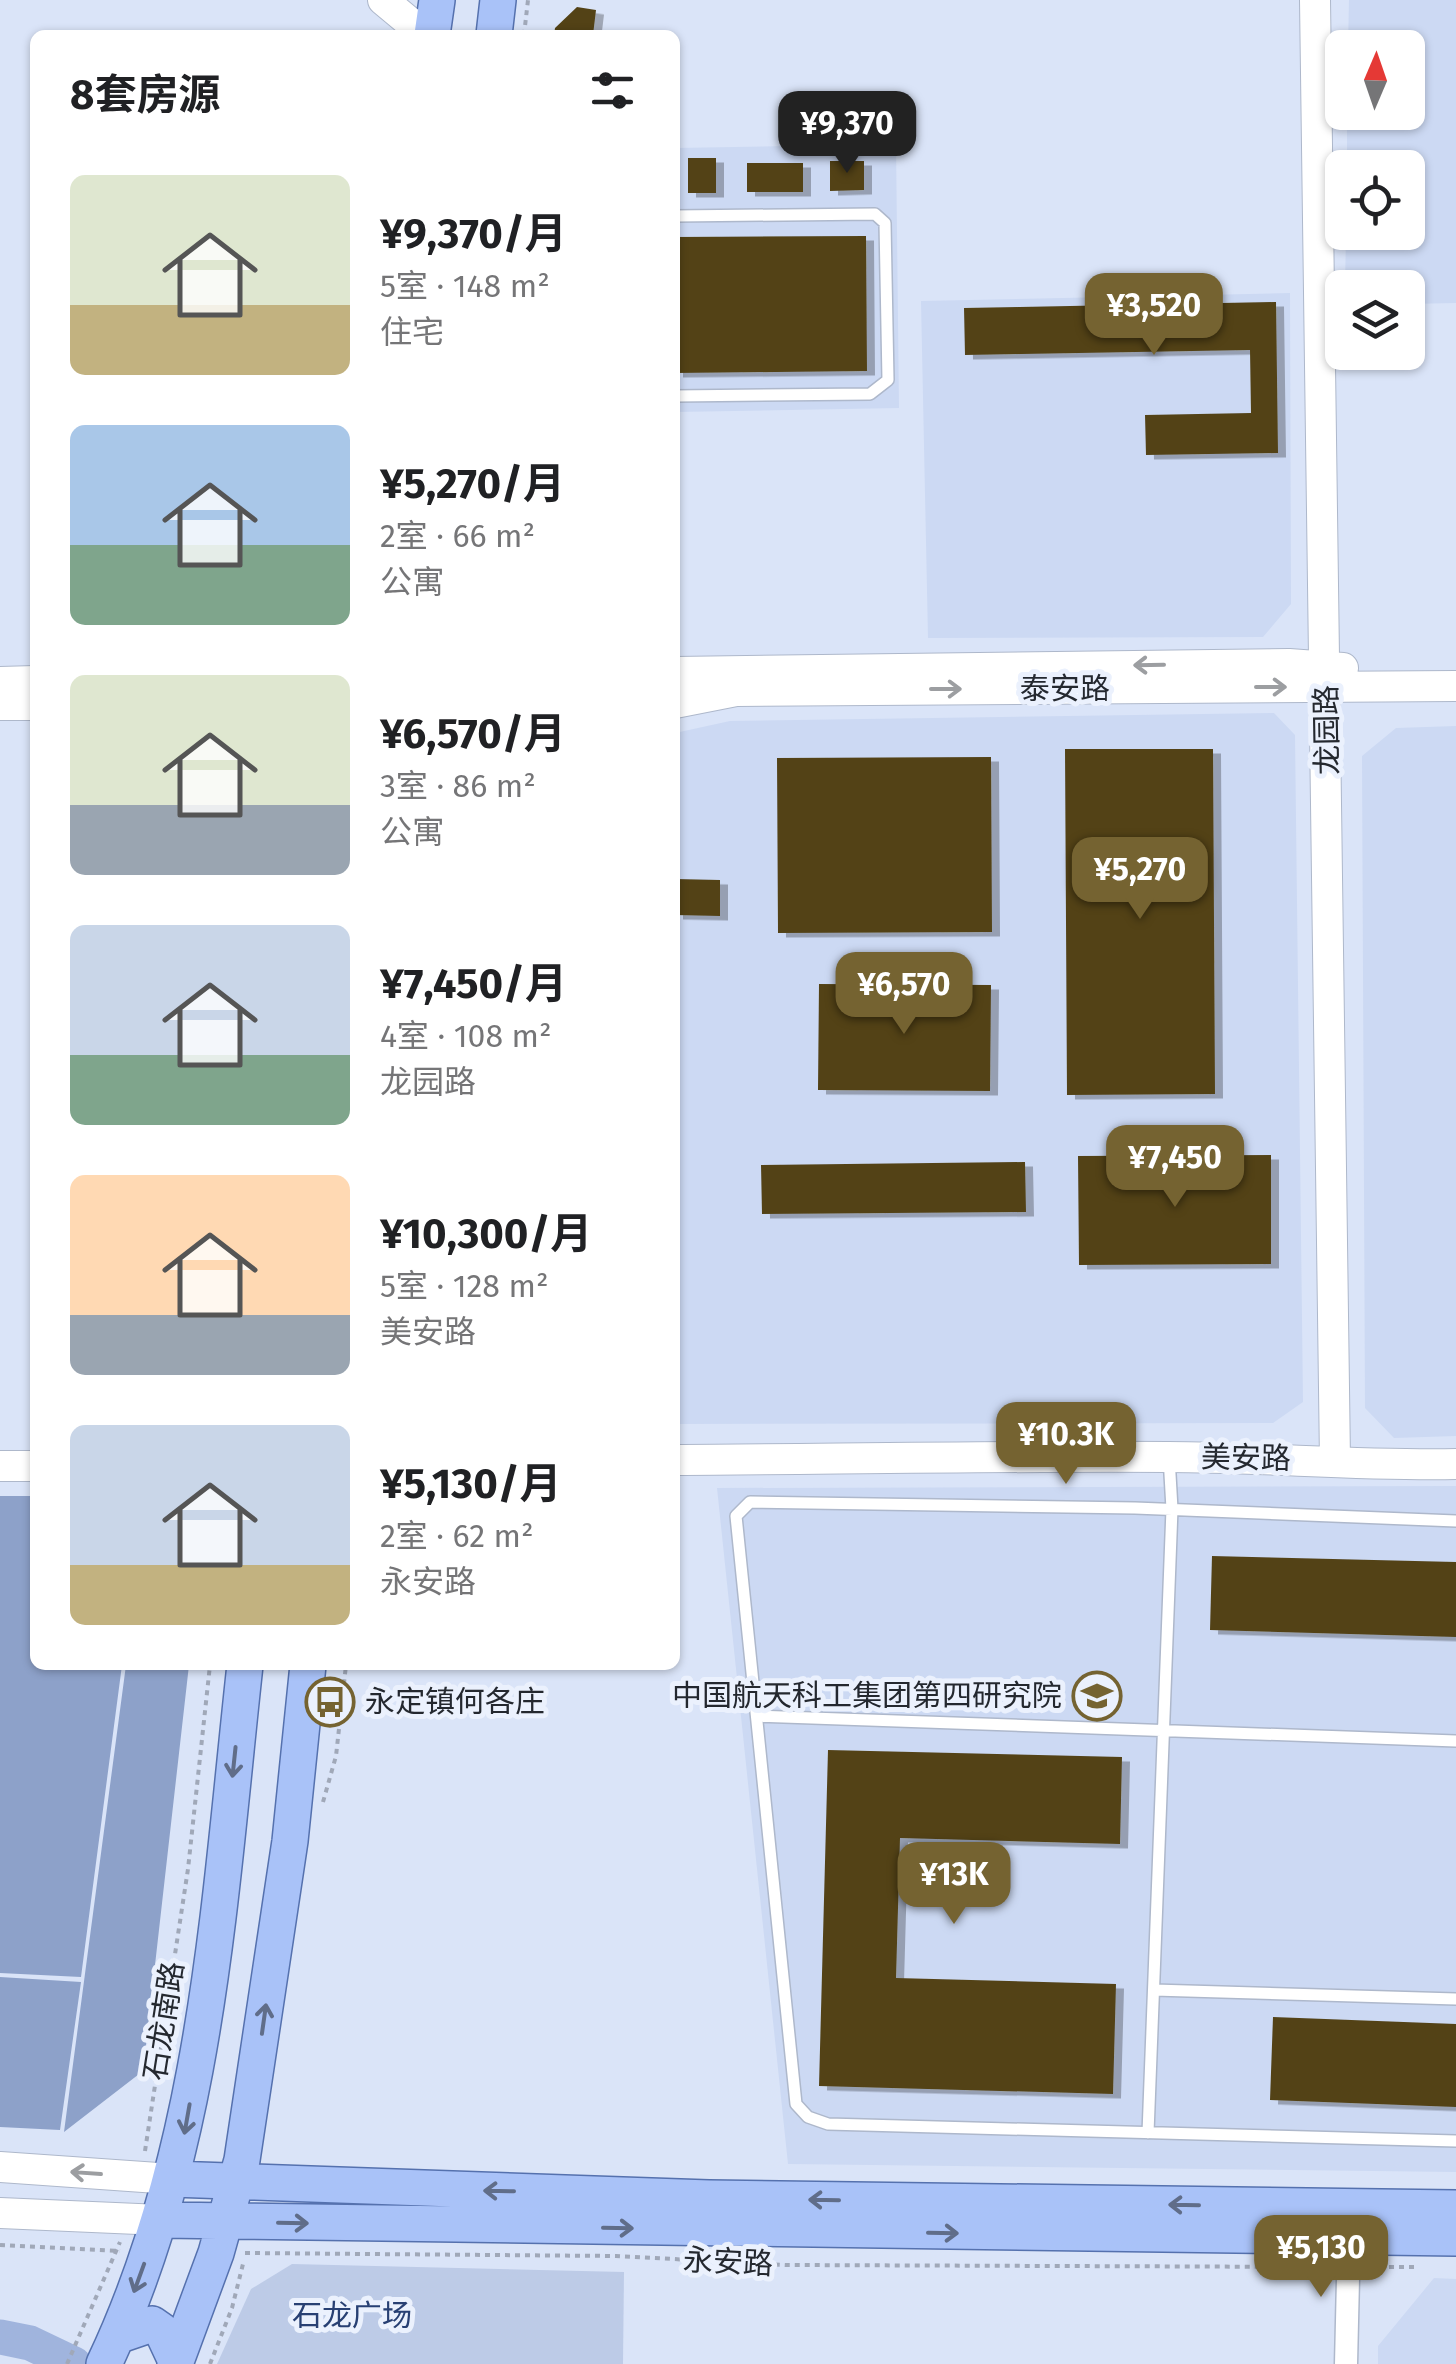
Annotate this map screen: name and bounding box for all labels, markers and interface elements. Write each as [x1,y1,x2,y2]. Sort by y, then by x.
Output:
north arrow [1325,30,1425,130]
map controls [1325,30,1425,370]
icon: filters [585,63,640,118]
text: 8套房源 [70,70,220,120]
pin: ¥9,370 [766,91,928,176]
text: ¥9,370 [800,104,894,142]
button: locate [1325,150,1425,250]
text: ¥9,370/月 [380,209,567,259]
icon: home [150,215,270,335]
text: 5室 · 148 m² [380,267,550,305]
button: layers [1325,270,1425,370]
pin: ¥3,520 [1073,273,1235,358]
text: ¥3,520 [1107,286,1201,324]
text: 住宅 [380,313,444,351]
text: ¥5,270/月 [380,459,565,509]
icon: home [150,465,270,585]
text: 2室 · 66 m² [380,517,535,555]
text: 公寓 [380,563,444,601]
one-way arrow [1133,656,1166,674]
street label: 泰安路 [1020,671,1110,707]
one-way arrow [1254,678,1287,696]
one-way arrow [930,680,962,698]
street label: 龙园路 [1308,685,1346,775]
text: ¥6,570/月 [380,709,566,759]
icon: home [150,715,270,835]
text: 3室 · 86 m² [380,767,536,805]
text: 公寓 [380,813,444,851]
pin: ¥5,270 [1059,837,1221,922]
text: ¥5,270 [1094,850,1186,888]
pin: ¥6,570 [823,952,985,1037]
text: ¥7,450/月 [380,959,567,1009]
icon: home [150,965,270,1085]
text: ¥6,570 [858,965,950,1003]
text: 4室 · 108 m² [380,1017,552,1055]
text: 龙园路 [380,1063,476,1101]
pin: ¥7,450 [1094,1125,1256,1210]
text: ¥7,450 [1128,1138,1222,1176]
text: ¥10,300/月 [380,1209,592,1259]
icon: home [150,1215,270,1335]
text: 5室 · 128 m² [380,1267,549,1305]
text: 美安路 [380,1313,476,1351]
pin: ¥10.3K [985,1402,1147,1487]
text: ¥10.3K [1018,1415,1114,1453]
street label: 美安路 [1201,1439,1291,1477]
text: ¥5,130/月 [380,1459,562,1509]
icon: home [150,1465,270,1585]
text: 2室 · 62 m² [380,1517,534,1555]
text: 永安路 [380,1563,476,1601]
school or university icon: 中国航天科工集团第四研究院 [1071,1670,1123,1722]
bus stop icon: 永定镇何各庄 [304,1676,356,1728]
place label: 中国航天科工集团第四研究院 [672,1678,1062,1714]
place label: 永定镇何各庄 [365,1684,545,1720]
one-way arrow [224,1745,243,1778]
pin: ¥13K [895,1842,1013,1927]
text: ¥13K [920,1855,988,1893]
street label: 石龙南路 [137,1959,191,2083]
one-way arrow [255,2003,274,2036]
one-way arrow [177,2102,196,2135]
one-way arrow [71,2163,103,2182]
one-way arrow [483,2182,515,2201]
one-way arrow [808,2190,840,2209]
one-way arrow [1168,2196,1200,2214]
one-way arrow [276,2214,309,2232]
pin: ¥5,130 [1240,2215,1402,2300]
one-way arrow [600,2218,633,2238]
one-way arrow [926,2224,958,2243]
text: ¥5,130 [1276,2228,1366,2266]
street label: 永安路 [682,2242,774,2282]
one-way arrow [129,2262,147,2293]
park label: 石龙广场 [292,2298,412,2334]

